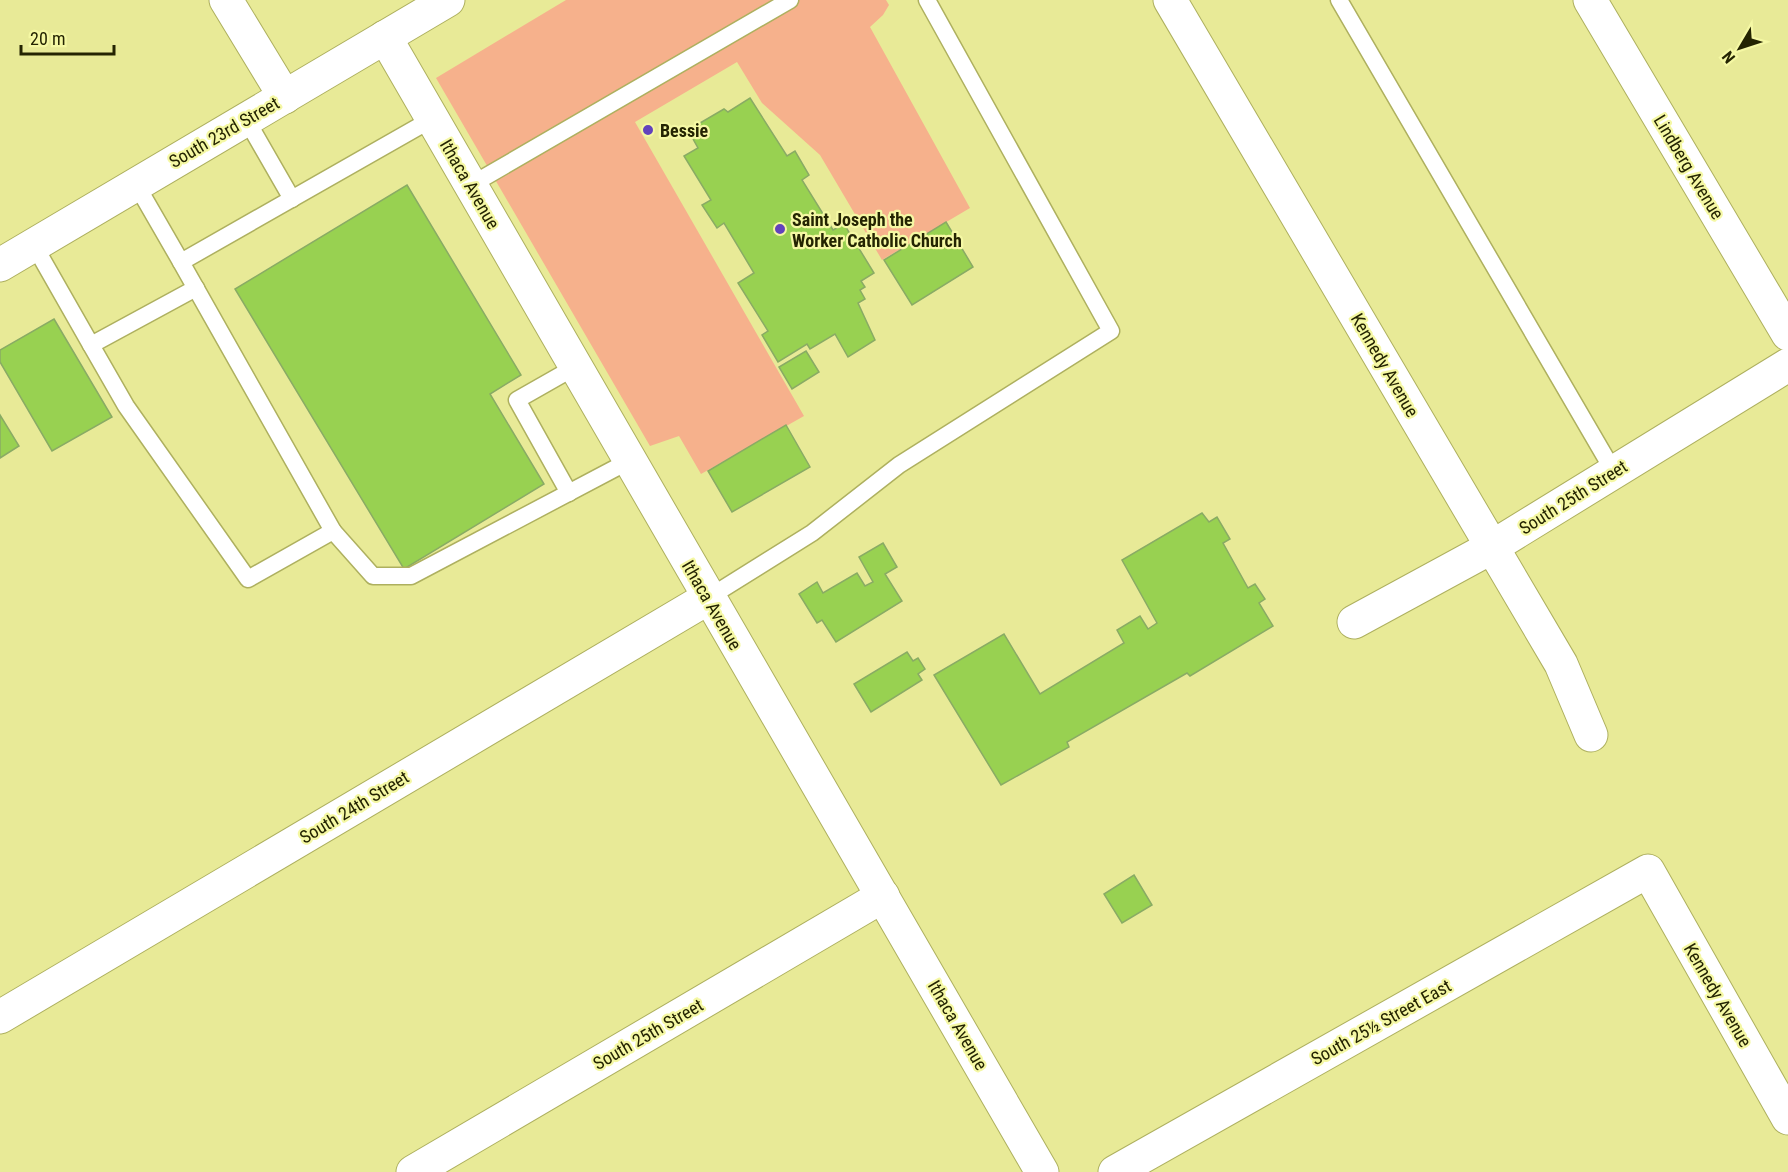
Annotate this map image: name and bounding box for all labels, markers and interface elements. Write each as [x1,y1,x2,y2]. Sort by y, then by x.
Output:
scale bar [21,18,114,56]
north arrow [1710,18,1770,78]
text: 20 m [30,28,65,49]
text: N [1718,47,1739,67]
street label: South 23rd Street [165,92,283,172]
street label: Lindberg Avenue [1650,111,1728,223]
place label: Bessie [660,120,709,141]
marker: Bessie [641,123,655,137]
street label: Ithaca Avenue [436,135,504,233]
place label: Saint Joseph the Worker Catholic Church [792,209,962,251]
marker: Saint Joseph the Worker Catholic Church [773,222,787,236]
street label: Kennedy Avenue [1347,309,1423,421]
street label: South 25th Street [1515,455,1631,539]
street label: Ithaca Avenue [678,556,746,654]
street label: South 24th Street [296,766,412,848]
street label: Kennedy Avenue [1680,939,1756,1051]
street label: South 25½ Street East [1307,975,1455,1069]
street label: Ithaca Avenue [924,976,992,1074]
street label: South 25th Street [589,994,707,1074]

